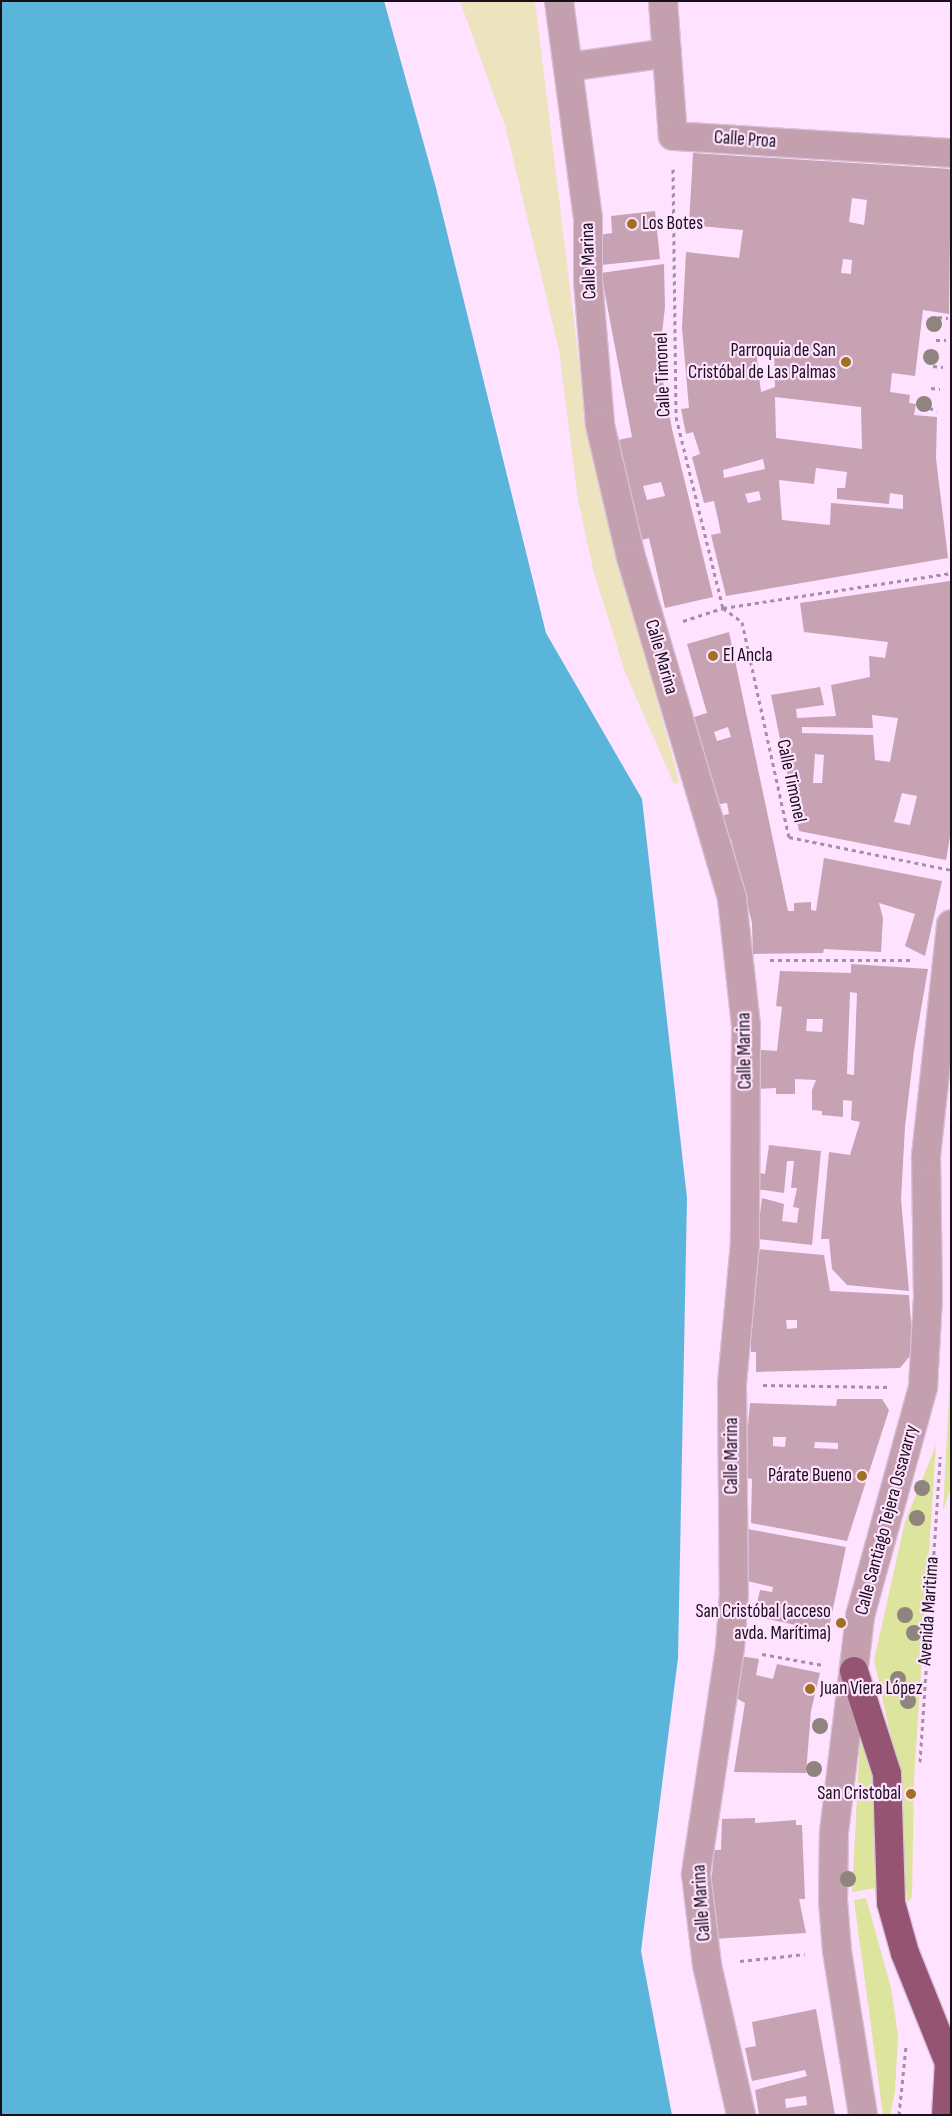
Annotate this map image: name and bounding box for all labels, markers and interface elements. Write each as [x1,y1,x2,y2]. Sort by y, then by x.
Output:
street label: Calle Proa [713,126,777,154]
place label: Los Botes [642,213,703,235]
marker: Los Botes [626,218,638,230]
street label: Calle Marina [576,222,602,300]
street label: Calle Timonel [650,332,676,418]
place label: Parroquia de San Cristóbal de Las Palmas [688,340,836,384]
marker: Parroquia de San Cristóbal de Las Palmas [840,356,852,368]
street label: Calle Marina [639,617,683,697]
place label: El Ancla [723,645,772,667]
marker: El Ancla [707,650,719,662]
street label: Calle Timonel [771,737,811,825]
street label: Calle Marina [733,1012,757,1090]
street label: Calle Marina [721,1418,743,1494]
street label: Calle Santiago Tejera Ossavarry [851,1422,923,1618]
place label: Párate Bueno [768,1465,852,1487]
marker: Párate Bueno [856,1470,868,1482]
street label: Avenida Maritima [914,1556,944,1666]
place label: San Cristóbal (acceso avda. Marítima) [695,1601,831,1645]
marker: San Cristóbal (acceso avda. Marítima) [835,1617,847,1629]
place label: Juan Viera López [820,1678,923,1700]
marker: Juan Viera López [804,1683,816,1695]
place label: San Cristobal [817,1783,901,1805]
marker: San Cristobal [905,1788,917,1800]
street label: Calle Marina [688,1864,716,1942]

